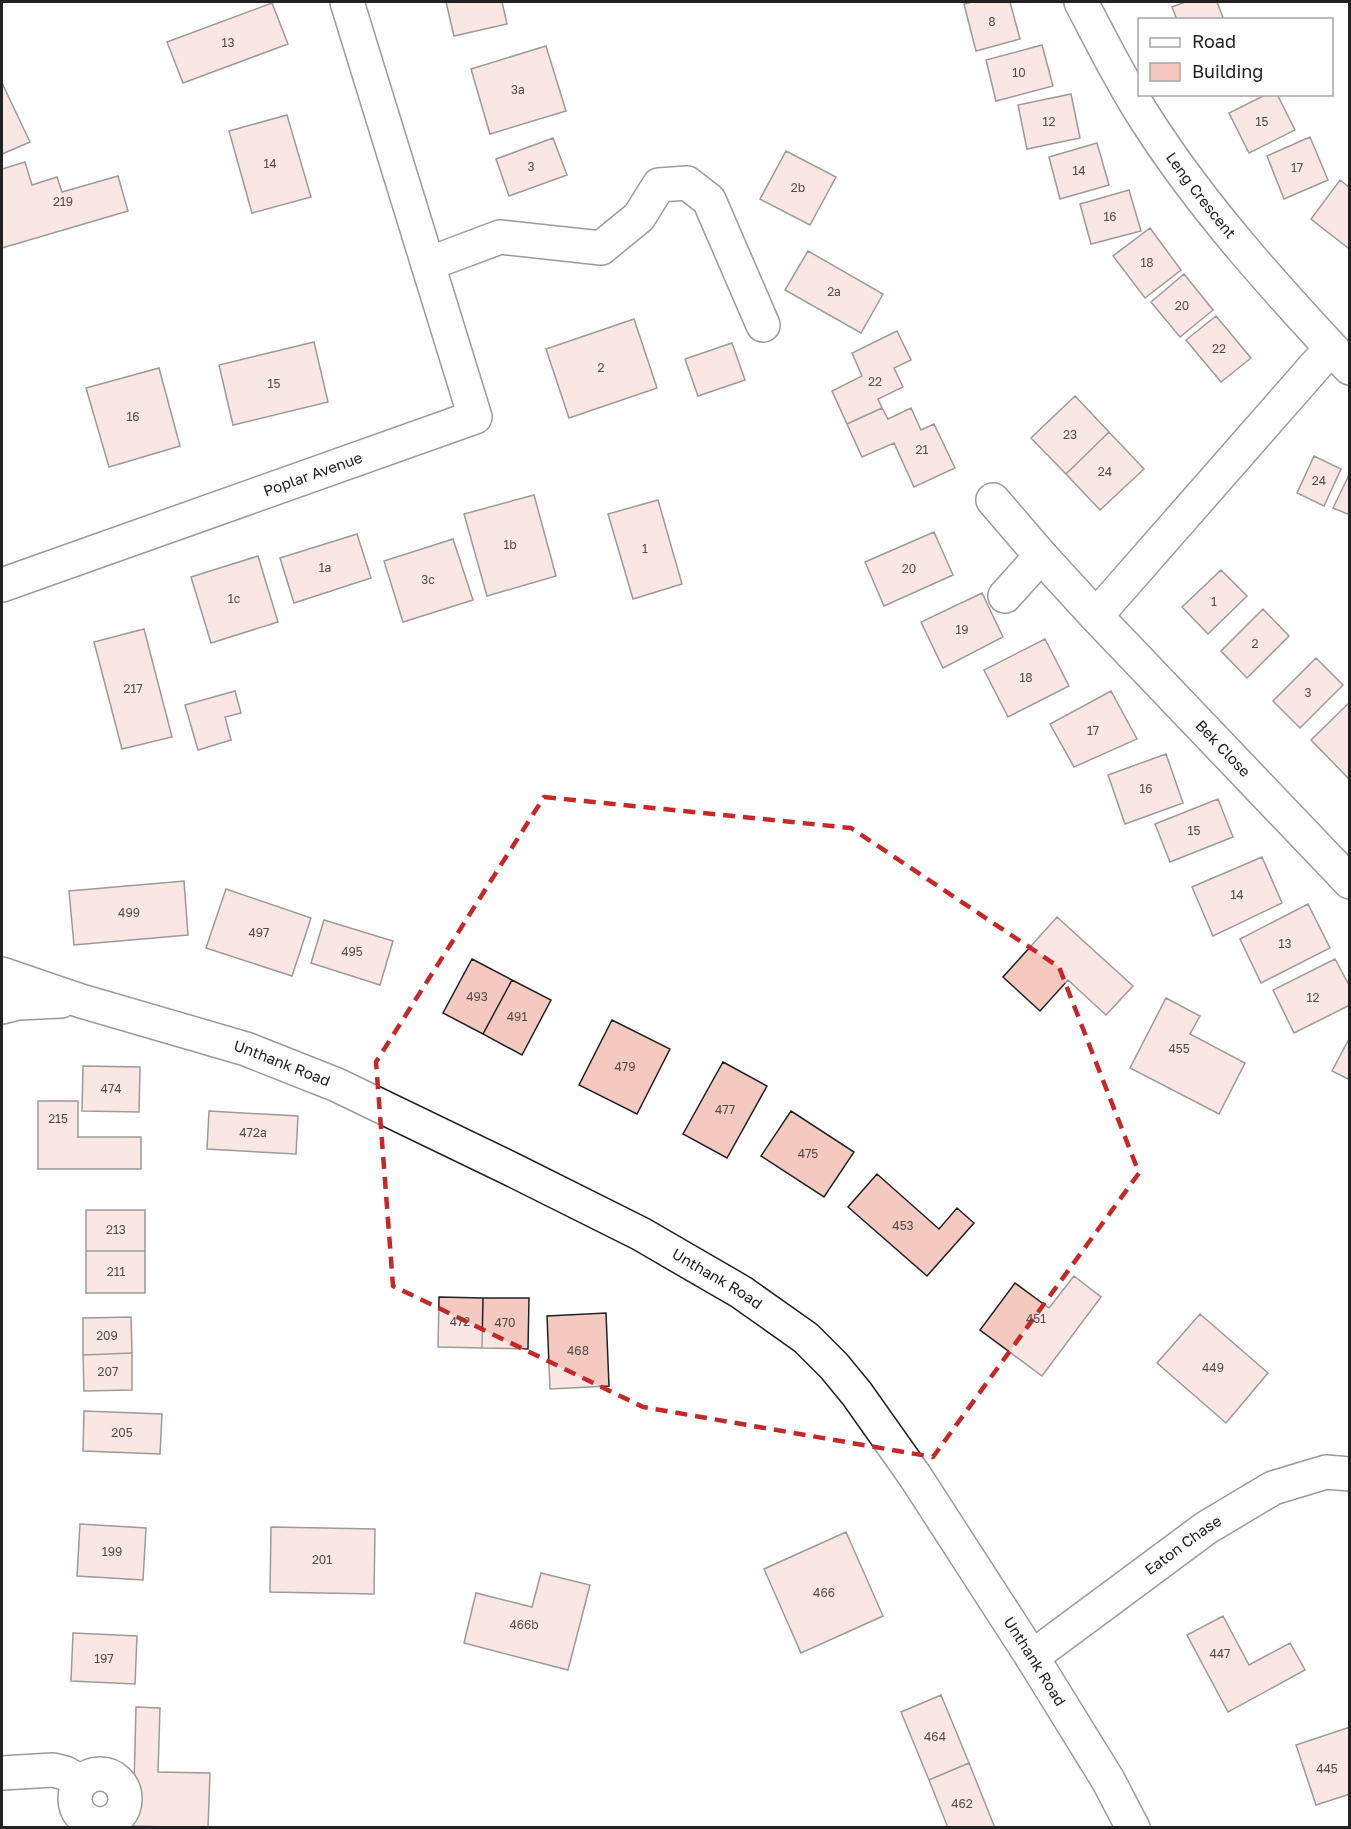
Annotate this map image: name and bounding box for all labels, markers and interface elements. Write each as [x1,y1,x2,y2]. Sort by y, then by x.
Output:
house number: 8 [988,14,996,29]
legend [1138,18,1333,96]
text: Road [1192,30,1236,52]
house number: 13 [222,35,234,50]
text: Building [1192,60,1263,82]
house number: 10 [1012,65,1026,80]
house number: 3a [511,82,525,97]
house number: 12 [1043,114,1055,129]
house number: 15 [1256,114,1268,129]
street label: Leng Crescent [1163,148,1240,242]
house number: 14 [263,156,277,171]
house number: 3 [527,159,535,174]
house number: 17 [1291,160,1303,175]
house number: 14 [1072,163,1086,178]
house number: 2b [791,180,805,195]
house number: 219 [53,194,73,209]
house number: 16 [1103,209,1117,224]
house number: 18 [1140,255,1154,270]
house number: 2a [827,284,841,299]
house number: 20 [1175,298,1189,313]
house number: 22 [1212,341,1226,356]
house number: 2 [598,360,605,375]
house number: 22 [868,374,882,389]
house number: 15 [268,376,280,391]
house number: 16 [126,409,140,424]
house number: 23 [1063,427,1077,442]
house number: 21 [916,442,929,457]
street label: Poplar Avenue [261,448,365,499]
house number: 24 [1098,464,1112,479]
house number: 24 [1312,473,1326,488]
house number: 1b [503,537,517,552]
house number: 1 [642,541,648,556]
house number: 1a [319,560,331,575]
house number: 20 [902,561,916,576]
house number: 3c [421,572,435,587]
house number: 1c [228,591,241,606]
house number: 1 [1211,594,1217,609]
house number: 19 [955,622,969,637]
house number: 2 [1252,636,1259,651]
house number: 18 [1019,670,1033,685]
house number: 217 [123,681,143,696]
house number: 3 [1304,685,1312,700]
street label: Bek Close [1192,716,1255,780]
house number: 17 [1087,723,1099,738]
house number: 16 [1139,781,1153,796]
house number: 15 [1188,823,1200,838]
house number: 14 [1230,887,1244,902]
house number: 499 [118,905,140,920]
house number: 497 [249,925,269,940]
house number: 13 [1279,936,1291,951]
house number: 495 [341,944,363,959]
house number: 493 [466,989,488,1004]
house number: 12 [1307,990,1319,1005]
house number: 491 [507,1009,527,1024]
street label: Unthank Road [232,1036,333,1089]
house number: 455 [1168,1041,1190,1056]
house number: 479 [615,1059,635,1074]
house number: 474 [100,1081,122,1096]
house number: 477 [715,1102,735,1117]
house number: 215 [48,1111,68,1126]
house number: 472a [239,1125,267,1140]
house number: 475 [798,1146,818,1161]
house number: 453 [892,1218,914,1233]
house number: 213 [106,1222,126,1237]
street label: Unthank Road [669,1244,766,1312]
house number: 211 [107,1264,125,1279]
house number: 451 [1026,1311,1046,1326]
house number: 472 [450,1314,470,1329]
house number: 470 [494,1315,516,1330]
house number: 209 [96,1328,118,1343]
house number: 468 [567,1343,589,1358]
house number: 449 [1202,1360,1224,1375]
house number: 207 [98,1364,118,1379]
house number: 205 [111,1425,133,1440]
street label: Eaton Chase [1141,1511,1224,1578]
house number: 199 [102,1544,122,1559]
house number: 201 [312,1552,332,1567]
house number: 466 [813,1585,835,1600]
street label: Unthank Road [1000,1613,1070,1709]
house number: 466b [509,1617,539,1632]
house number: 447 [1209,1646,1231,1661]
house number: 197 [94,1651,114,1666]
house number: 464 [924,1729,946,1744]
house number: 445 [1316,1761,1338,1776]
house number: 462 [951,1796,973,1811]

